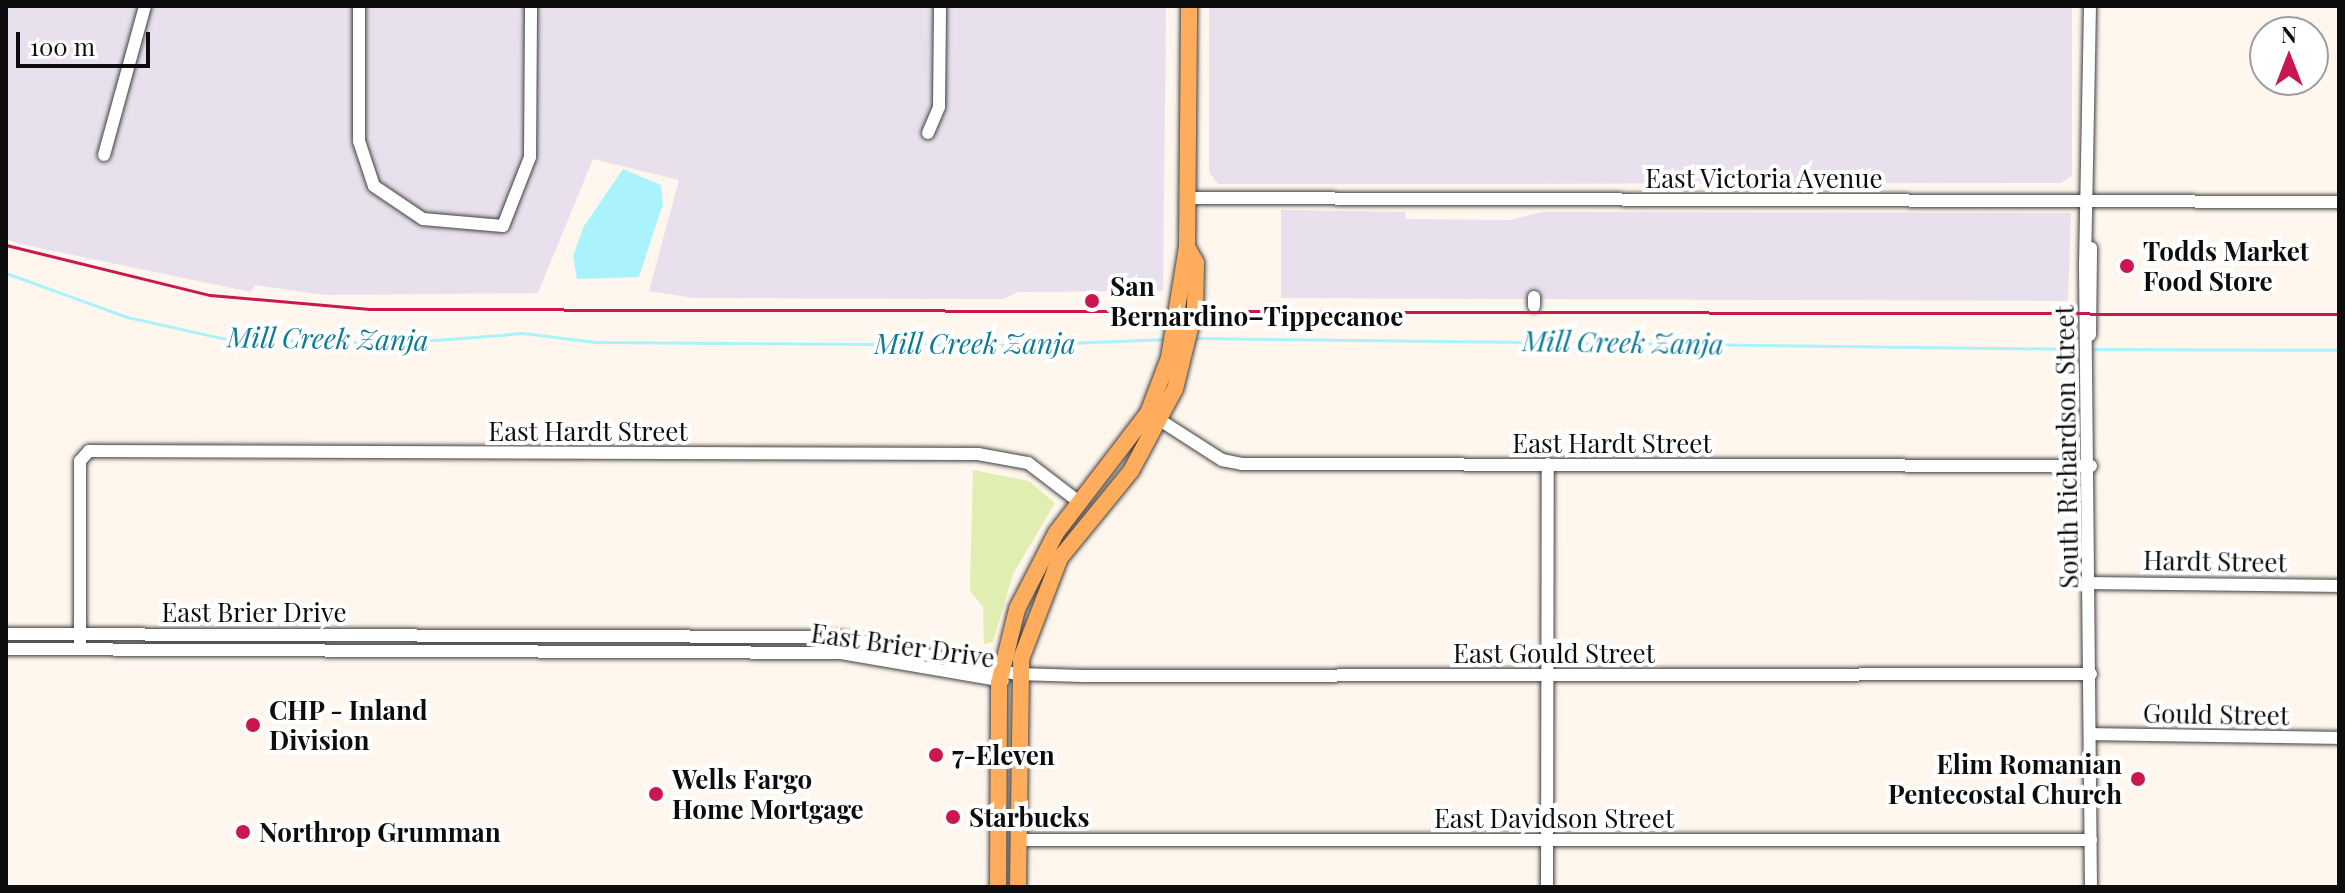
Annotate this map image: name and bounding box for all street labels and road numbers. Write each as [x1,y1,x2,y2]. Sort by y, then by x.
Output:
street label: East Victoria Avenue [1644,162,1884,194]
street label: South Richardson Street [2048,305,2084,589]
street label: East Hardt Street [488,415,688,447]
street label: East Hardt Street [1512,427,1712,459]
street label: Hardt Street [2143,544,2287,578]
street label: East Brier Drive [161,596,347,628]
street label: East Brier Drive [809,617,997,673]
street label: East Gould Street [1453,637,1655,669]
street label: Gould Street [2143,697,2289,731]
street label: East Davidson Street [1434,802,1674,834]

